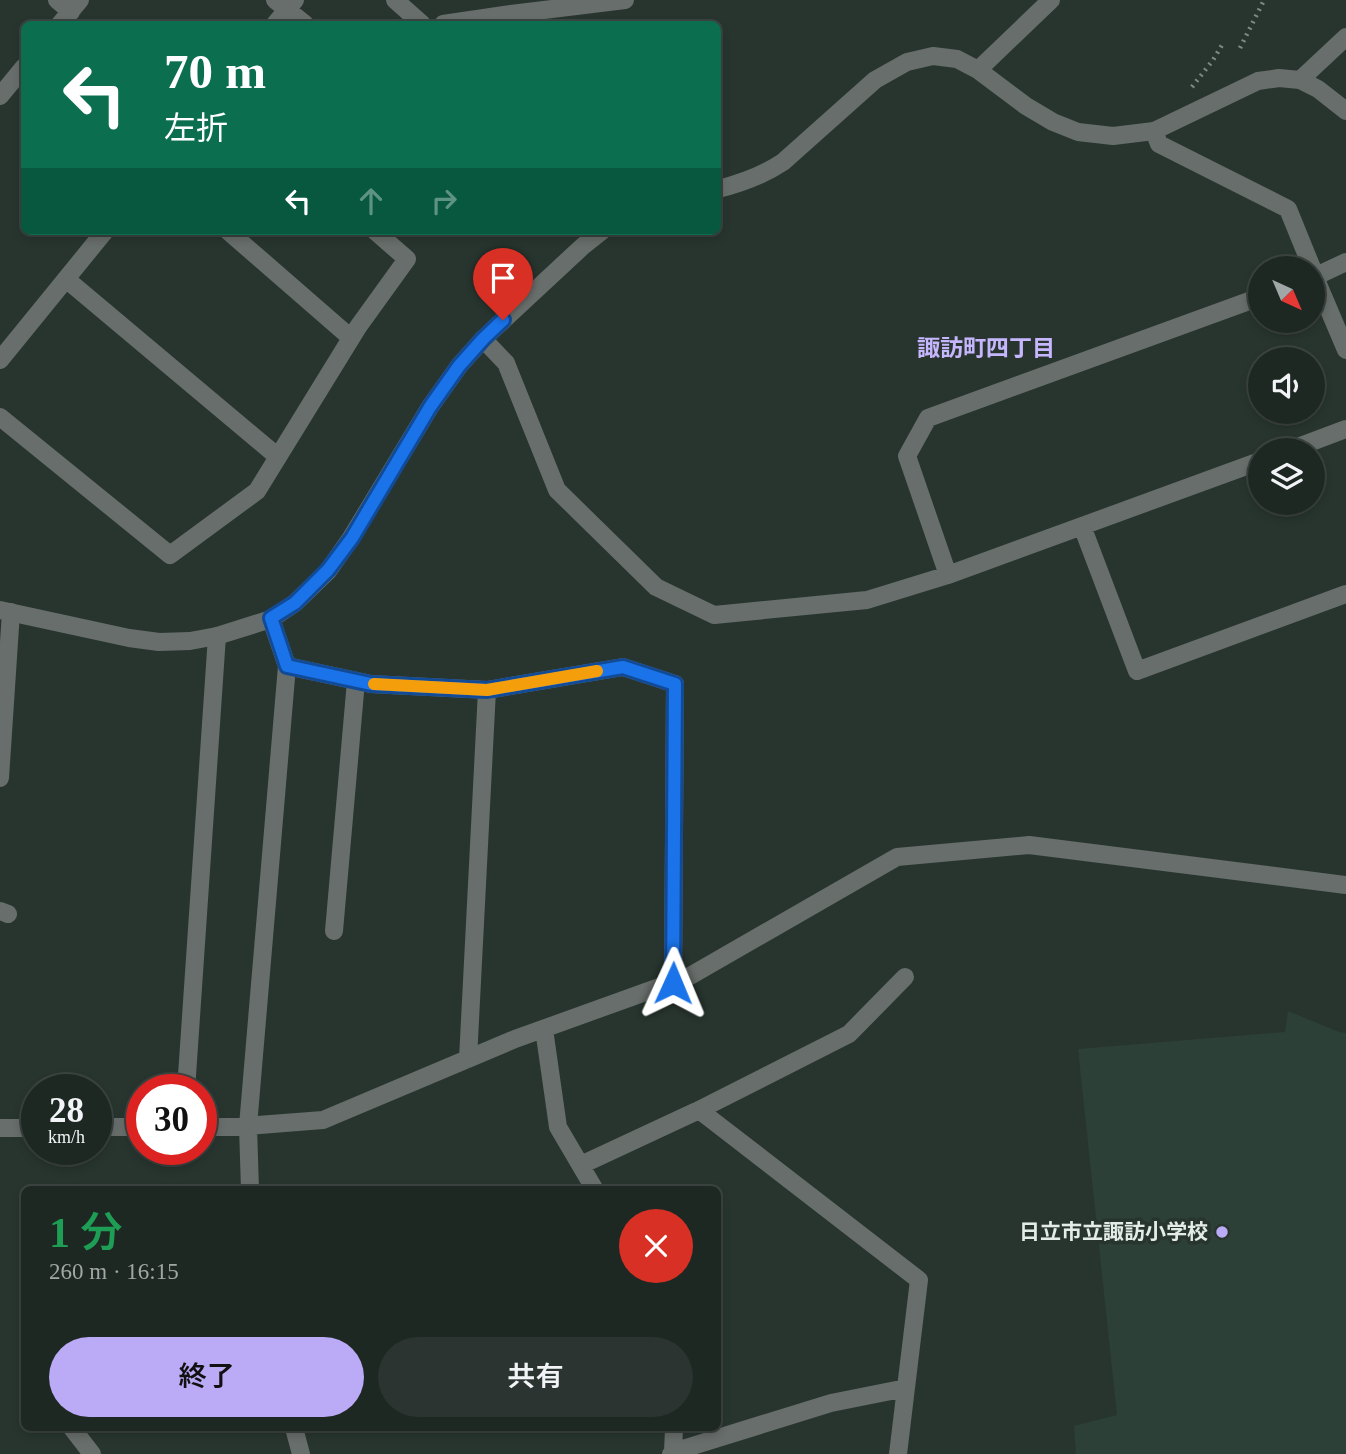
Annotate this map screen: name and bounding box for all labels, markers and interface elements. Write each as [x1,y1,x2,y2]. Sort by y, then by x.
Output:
text: 70 m [164,44,266,99]
icon: left [49,49,140,140]
text: 左折 [164,110,228,146]
icon: left [279,182,317,220]
icon: ahead [352,182,390,220]
icon: right [425,182,463,220]
pin [473,248,533,320]
north arrow [1248,256,1325,332]
map controls [1248,256,1325,515]
icon: arrive [484,259,522,297]
district label: 諏訪町四丁目 [917,336,1055,361]
button: sound [1248,347,1325,424]
button: layers [1248,438,1325,515]
position arrow [636,946,710,1020]
speed limit sign: 30 [126,1074,217,1165]
text: 28 [49,1091,84,1130]
text: km/h [48,1127,85,1147]
button: close [619,1209,693,1283]
text: 1 分 [49,1210,123,1256]
place label: 日立市立諏訪小学校 [1019,1220,1208,1244]
marker: 日立市立諏訪小学校 [1214,1224,1230,1240]
text: 260 m · 16:15 [49,1259,179,1284]
button: 終了 [49,1337,364,1417]
button: 共有 [378,1337,693,1417]

